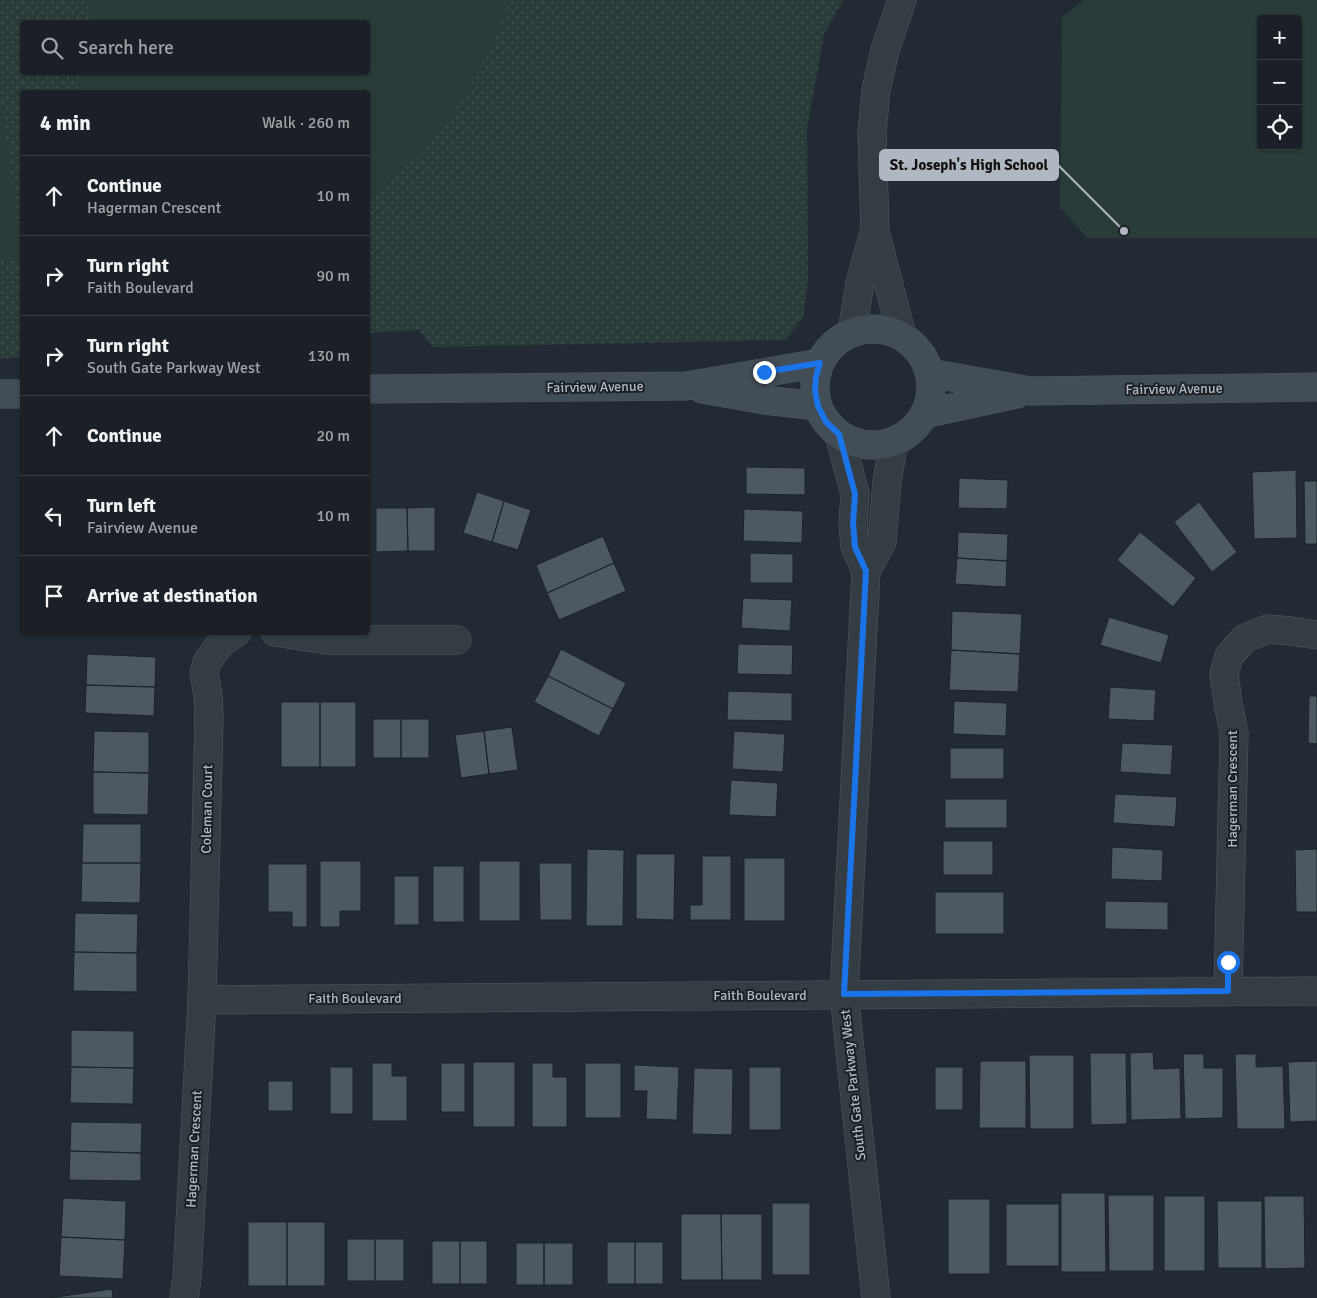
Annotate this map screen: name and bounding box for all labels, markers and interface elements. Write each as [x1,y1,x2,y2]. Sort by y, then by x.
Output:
map controls [1257,15,1302,150]
button: + [1257,15,1302,60]
search box [20,20,370,75]
icon: search [38,34,66,62]
text: Search here [78,36,174,60]
button: − [1257,60,1302,105]
button: locate [1257,105,1302,150]
text: 4 min [40,110,91,136]
text: Walk · 260 m [262,113,350,133]
callout: St. Joseph's High School [880,150,1058,180]
text: St. Joseph's High School [890,156,1049,174]
text: Continue [87,174,162,198]
icon: ahead [40,182,68,210]
text: 10 m [316,186,350,206]
text: Hagerman Crescent [87,198,221,218]
text: Turn right [87,254,169,278]
icon: right [40,262,68,290]
text: 90 m [316,266,350,286]
text: Faith Boulevard [87,278,194,298]
text: Turn right [87,334,169,358]
icon: right [40,342,68,370]
text: 130 m [308,346,350,366]
text: South Gate Parkway West [87,358,261,378]
route end [753,361,776,384]
street label: Fairview Avenue [546,378,644,396]
street label: Fairview Avenue [1125,380,1223,398]
icon: ahead [40,422,68,450]
text: Continue [87,424,162,448]
text: 20 m [316,426,350,446]
text: Turn left [87,494,156,518]
icon: left [40,502,68,530]
text: 10 m [316,506,350,526]
text: Fairview Avenue [87,518,198,538]
icon: arrive [40,582,68,610]
text: Arrive at destination [87,584,258,608]
street label: Hagerman Crescent [1224,730,1241,848]
street label: Coleman Court [198,764,216,854]
route start [1217,951,1240,974]
street label: Faith Boulevard [713,987,807,1004]
street label: Faith Boulevard [308,990,402,1007]
street label: South Gate Parkway West [837,1008,869,1161]
street label: Hagerman Crescent [182,1090,206,1208]

